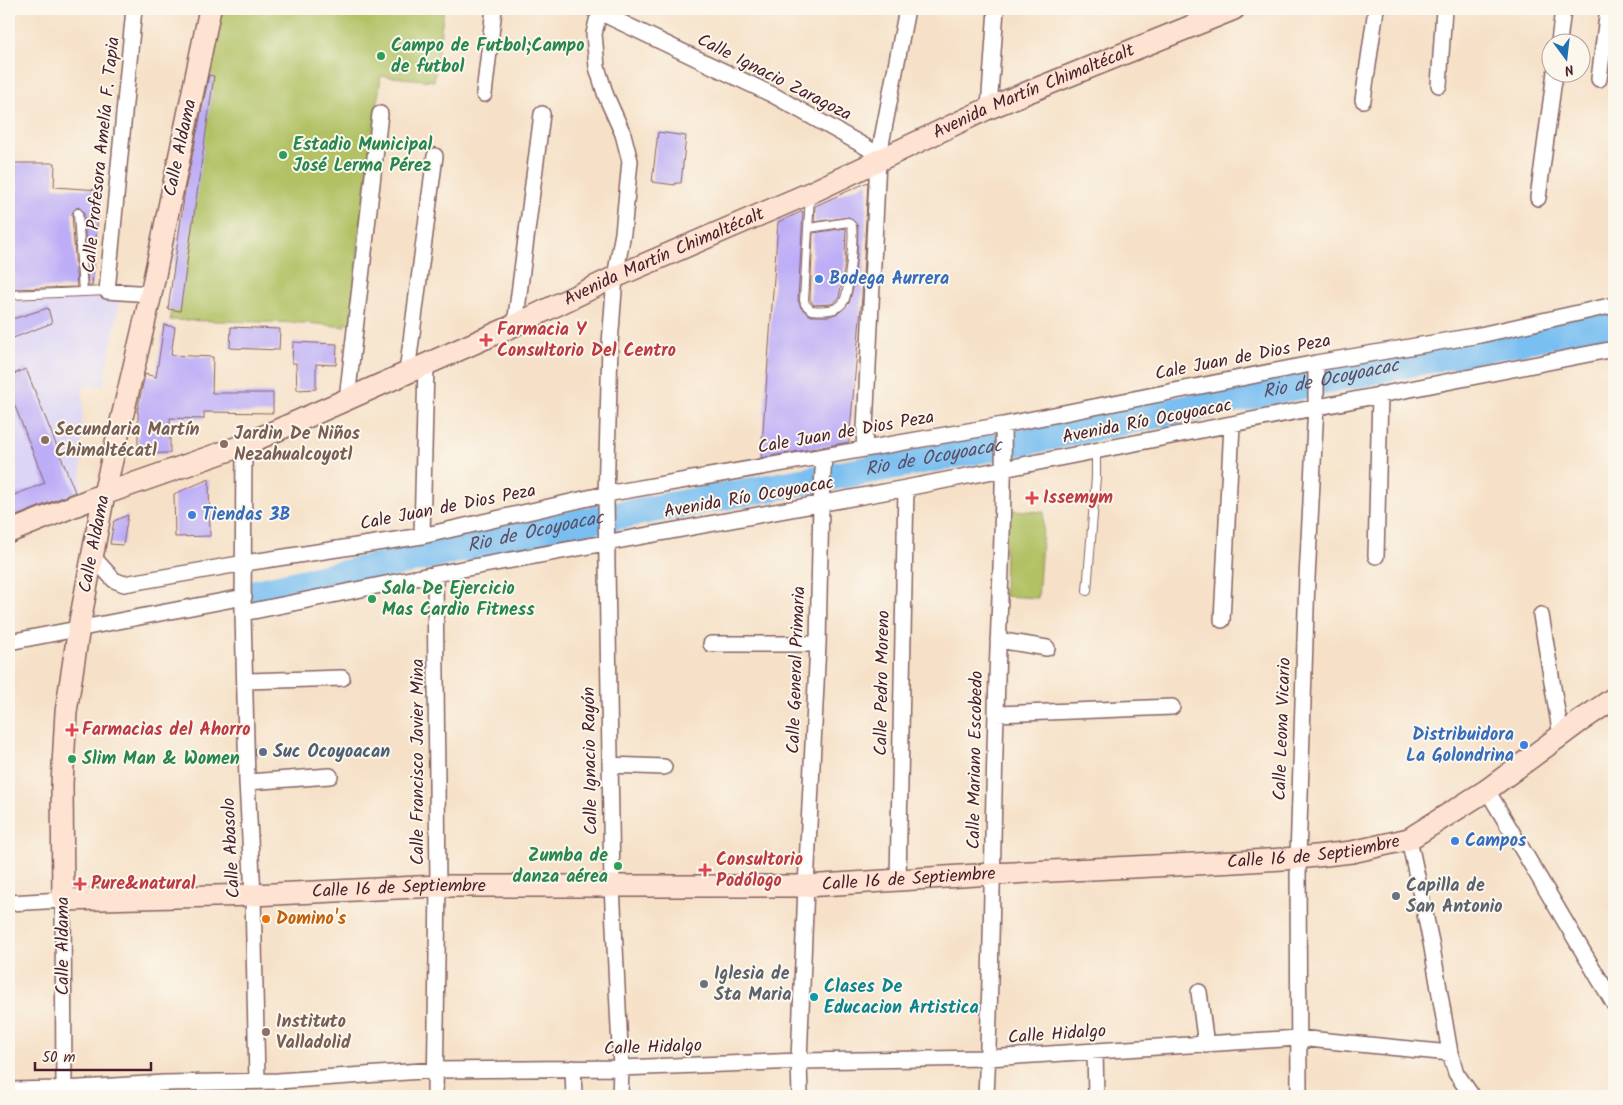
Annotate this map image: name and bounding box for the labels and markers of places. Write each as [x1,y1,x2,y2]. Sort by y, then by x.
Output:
place label: Campo de Futbol;Campo de futbol [391,32,585,82]
marker: Campo de Futbol;Campo de futbol [375,50,387,62]
place label: Estadio Municipal José Lerma Pérez [293,131,432,181]
marker: Estadio Municipal José Lerma Pérez [277,149,289,161]
place label: Bodega Aurrera [829,265,949,294]
marker: Bodega Aurrera [813,273,825,285]
place label: Farmacia Y Consultorio Del Centro [497,316,676,366]
marker: Farmacia Y Consultorio Del Centro [479,333,493,347]
place label: Secundaria Martín Chimaltécatl [55,416,200,466]
place label: Jardin De Niños Nezahualcoyotl [234,420,361,470]
marker: Secundaria Martín Chimaltécatl [39,434,51,446]
marker: Jardin De Niños Nezahualcoyotl [218,438,230,450]
place label: Issemym [1043,484,1113,513]
marker: Issemym [1025,491,1039,505]
place label: Tiendas 3B [202,501,291,530]
marker: Tiendas 3B [186,509,198,521]
place label: Sala De Ejercicio Mas Cardio Fitness [382,575,535,625]
marker: Sala De Ejercicio Mas Cardio Fitness [366,593,378,605]
place label: Farmacias del Ahorro [82,716,251,745]
place label: Distribuidora La Golondrina [1406,721,1514,771]
marker: Farmacias del Ahorro [66,724,78,736]
place label: Suc Ocoyoacan [273,738,390,767]
marker: Distribuidora La Golondrina [1518,739,1530,751]
place label: Slim Man & Women [82,745,240,774]
marker: Suc Ocoyoacan [257,746,269,758]
marker: Slim Man & Women [66,753,78,765]
place label: Campos [1465,827,1527,856]
marker: Campos [1449,835,1461,847]
place label: Zumba de danza aérea [513,842,608,892]
place label: Consultorio Podólogo [716,846,803,896]
marker: Zumba de danza aérea [612,860,624,872]
marker: Consultorio Podólogo [698,863,712,877]
place label: Pure&natural [91,870,196,899]
place label: Capilla de San Antonio [1406,872,1503,922]
marker: Pure&natural [73,877,87,891]
marker: Capilla de San Antonio [1390,890,1402,902]
place label: Domino's [276,905,347,934]
marker: Domino's [260,913,272,925]
place label: Iglesia de Sta Maria [714,960,791,1010]
place label: Clases De Educacion Artistica [824,973,979,1023]
marker: Iglesia de Sta Maria [698,978,710,990]
marker: Clases De Educacion Artistica [808,991,820,1003]
place label: Instituto Valladolid [276,1008,351,1058]
marker: Instituto Valladolid [260,1026,272,1038]

